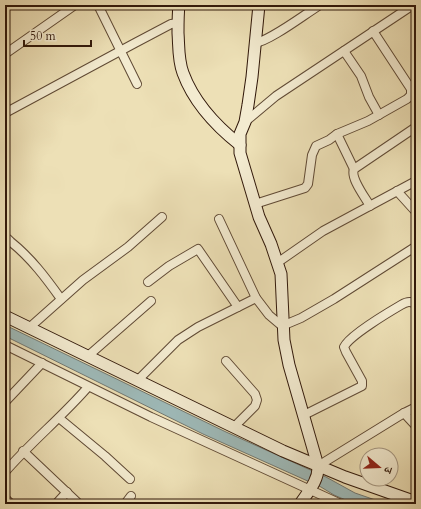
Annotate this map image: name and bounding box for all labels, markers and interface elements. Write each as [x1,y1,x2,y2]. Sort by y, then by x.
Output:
scale bar [24,22,91,48]
text: 50 m [30,28,57,44]
north arrow [359,447,399,487]
text: उ [380,464,396,477]

